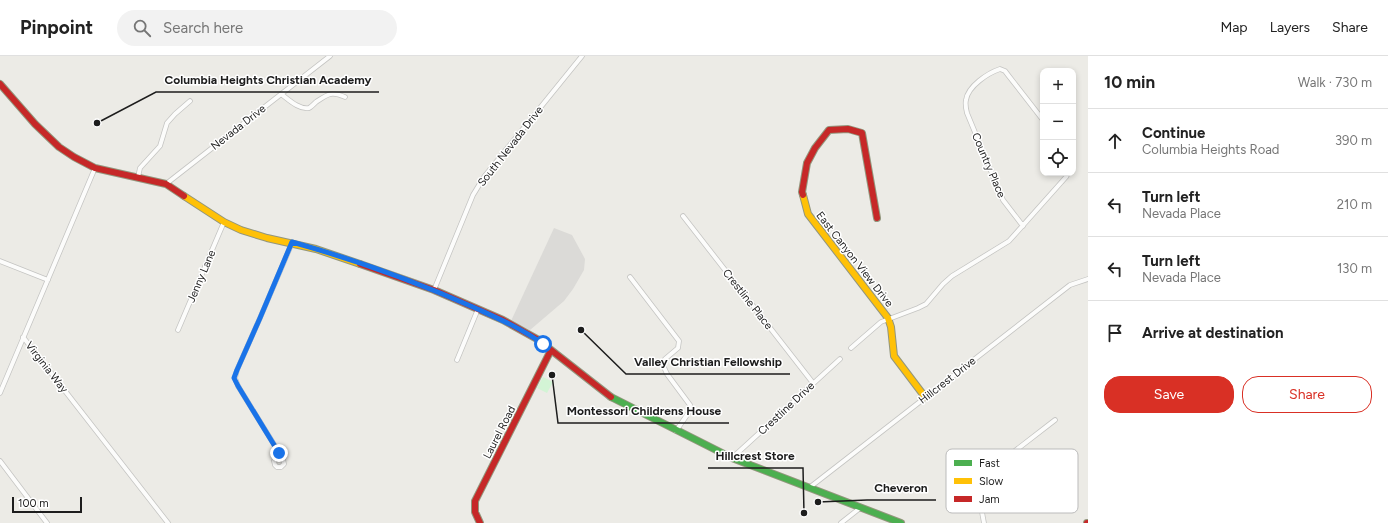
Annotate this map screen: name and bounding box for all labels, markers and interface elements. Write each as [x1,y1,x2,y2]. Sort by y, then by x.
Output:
search box [117,10,397,46]
text: Pinpoint [20,16,93,39]
icon: search [131,17,153,39]
text: Search here [163,19,243,37]
text: Map [1220,19,1248,36]
text: Layers [1270,19,1310,36]
text: Share [1332,19,1368,36]
callout: Columbia Heights Christian Academy [156,68,379,92]
map controls [1040,68,1076,176]
button: + [1040,68,1076,104]
text: 10 min [1104,72,1155,92]
text: Columbia Heights Christian Academy [165,73,371,87]
text: Walk · 730 m [1298,75,1372,90]
street label: Nevada Drive [208,102,268,153]
street label: South Nevada Drive [475,104,546,189]
button: − [1040,104,1076,140]
text: Continue [1142,124,1205,142]
icon: ahead [1104,130,1126,152]
street label: Country Place [969,131,1008,200]
text: 390 m [1335,133,1372,148]
button: locate [1040,140,1076,176]
text: Columbia Heights Road [1142,142,1279,157]
text: Turn left [1142,188,1200,206]
icon: left [1104,194,1126,216]
text: 210 m [1337,197,1372,212]
text: Nevada Place [1142,206,1221,221]
street label: East Canyon View Drive [813,209,896,310]
street label: Jenny Lane [185,248,218,304]
text: Turn left [1142,252,1200,270]
icon: left [1104,258,1126,280]
text: 130 m [1337,261,1372,276]
street label: Crestline Place [720,266,775,332]
text: Nevada Place [1142,270,1221,285]
icon: arrive [1104,322,1126,344]
text: Arrive at destination [1142,324,1283,342]
route start [534,335,552,353]
street label: Virginia Way [23,339,71,396]
callout: Valley Christian Fellowship [626,350,790,374]
street label: Hillcrest Drive [916,354,978,407]
text: Valley Christian Fellowship [634,355,782,369]
button: Save [1104,376,1234,413]
button: Share [1242,376,1372,413]
street label: Crestline Drive [755,379,817,438]
callout: Montessori Childrens House [558,399,729,423]
street label: Laurel Road [481,404,518,461]
text: Montessori Childrens House [567,404,722,418]
route end [270,444,288,462]
callout: Hillcrest Store [708,444,803,468]
text: Hillcrest Store [715,449,795,463]
legend [946,449,1078,513]
text: Fast [979,457,1000,470]
text: Slow [979,475,1003,488]
callout: Cheveron [867,476,936,500]
text: Cheveron [874,481,928,495]
text: Jam [979,493,1000,506]
scale bar [12,495,82,514]
text: 100 m [18,497,49,510]

